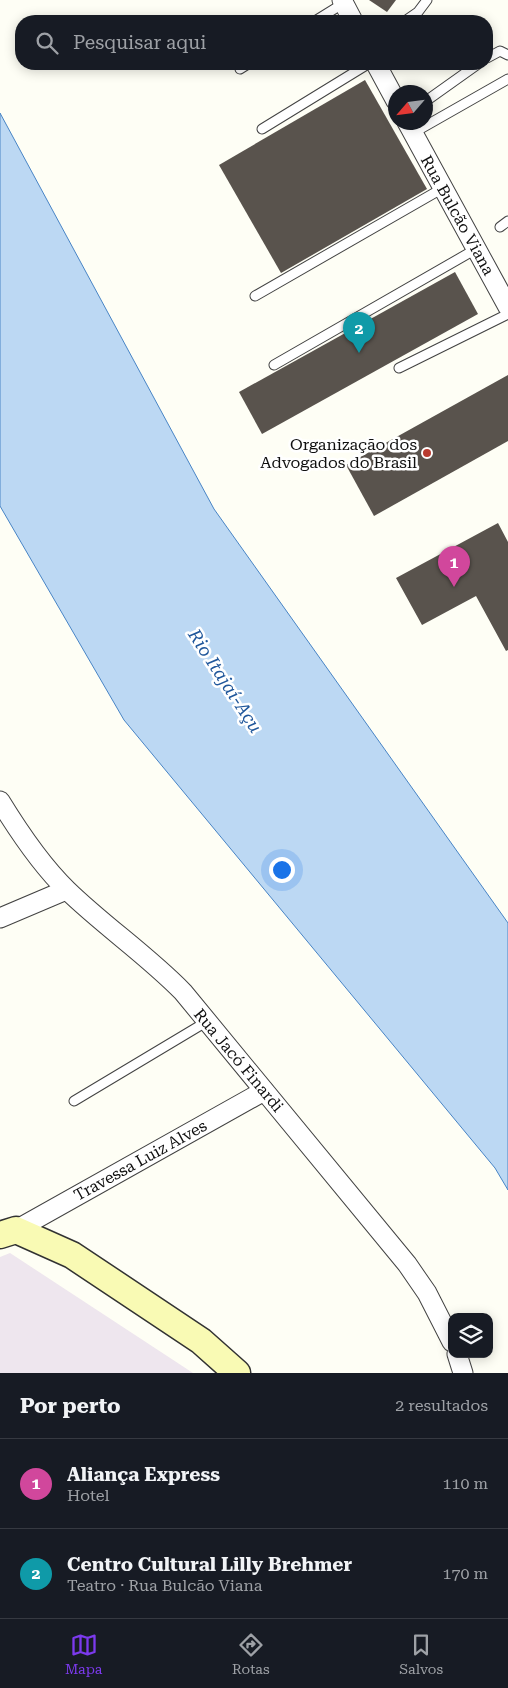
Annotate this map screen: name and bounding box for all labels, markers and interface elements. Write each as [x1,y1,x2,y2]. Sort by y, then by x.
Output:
search box [15,15,493,70]
icon: search [33,29,61,57]
text: Pesquisar aqui [73,31,206,54]
north arrow [388,85,433,130]
street label: Rua Bulcão Viana [417,152,499,279]
pin: 2 [343,312,375,353]
place label: Organização dos Advogados do Brasil [260,435,417,472]
marker: Organização dos Advogados do Brasil [421,447,433,459]
pin: 1 [438,546,470,587]
water label: Rio Itajaí-Açu [184,624,267,736]
your location [269,857,295,883]
street label: Rua Jacó Finardi [190,1005,287,1116]
street label: Travessa Luiz Alves [70,1116,210,1205]
map controls [448,1313,493,1358]
button: layers [448,1313,493,1358]
text: Por perto [20,1394,121,1418]
text: 2 resultados [395,1396,488,1415]
text: Aliança Express [67,1463,220,1486]
text: 1 [32,1474,40,1493]
text: 110 m [442,1474,488,1493]
text: Hotel [67,1486,109,1505]
text: Centro Cultural Lilly Brehmer [67,1553,352,1576]
text: 2 [32,1564,40,1583]
text: 170 m [442,1564,488,1583]
text: Teatro · Rua Bulcão Viana [67,1576,263,1595]
tab: Mapa [65,1631,102,1677]
tab: Rotas [232,1631,270,1677]
tab: Salvos [399,1631,443,1677]

